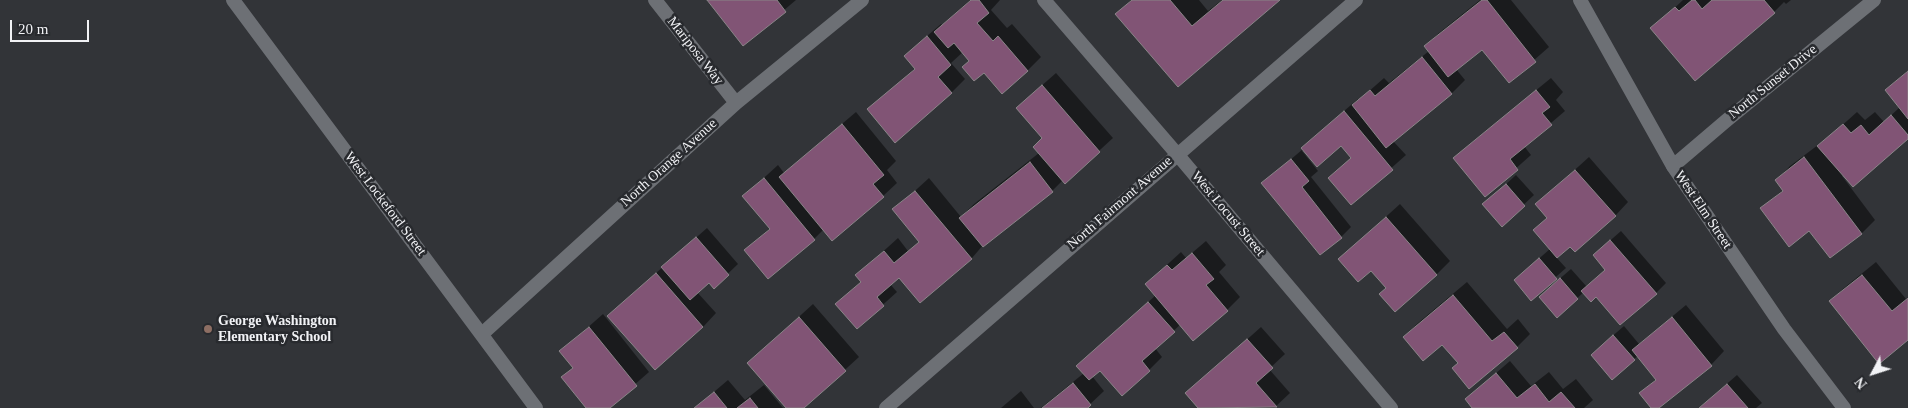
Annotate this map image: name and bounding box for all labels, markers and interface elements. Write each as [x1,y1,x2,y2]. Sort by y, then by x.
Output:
scale bar [12,10,91,42]
street label: Mariposa Way [663,14,727,88]
text: 20 m [18,21,48,37]
street label: North Sunset Drive [1725,41,1821,123]
street label: North Orange Avenue [618,115,720,211]
street label: West Lockeford Street [340,149,430,259]
street label: North Fairmont Avenue [1064,153,1176,253]
street label: West Locust Street [1188,168,1268,260]
street label: West Elm Street [1671,168,1735,252]
place label: George Washington Elementary School [218,313,337,346]
marker: George Washington Elementary School [202,323,214,335]
north arrow [1848,348,1898,398]
text: N [1852,374,1870,392]

